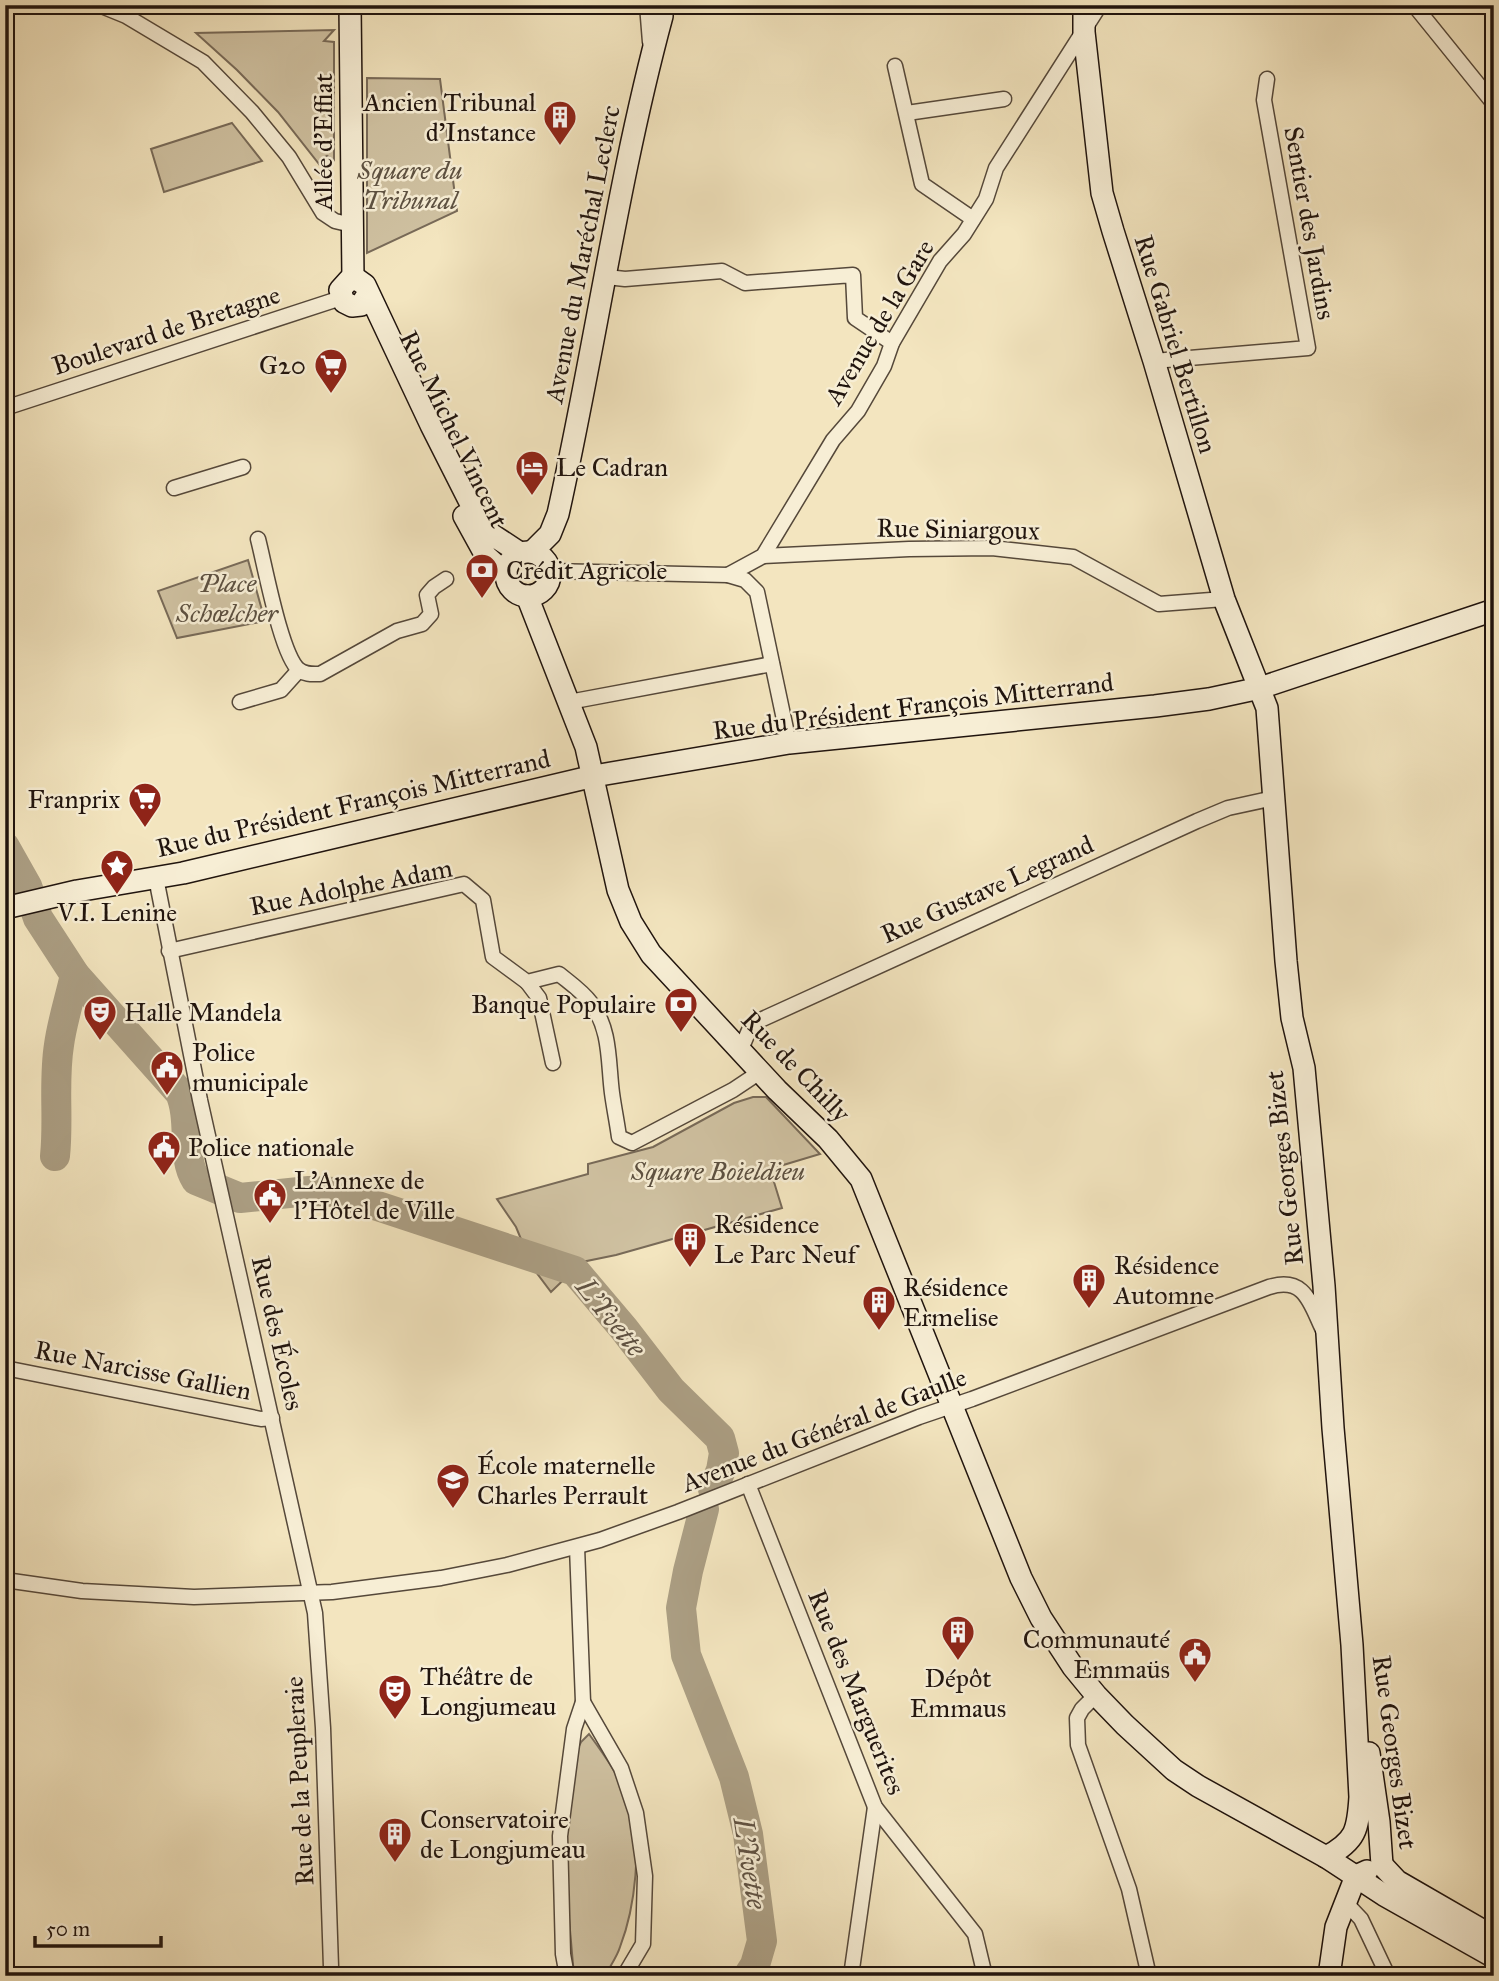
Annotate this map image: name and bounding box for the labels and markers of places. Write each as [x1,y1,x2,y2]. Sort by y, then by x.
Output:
place label: Ancien Tribunal d'Instance [362,86,536,148]
building icon: Ancien Tribunal d'Instance [541,98,579,147]
supermarket icon: G20 [312,346,350,395]
place label: G20 [259,349,306,381]
hotel icon: Le Cadran [513,448,551,497]
place label: Le Cadran [556,451,668,483]
bank icon: Crédit Agricole [463,551,501,600]
place label: Crédit Agricole [506,554,668,586]
supermarket icon: Franprix [126,780,164,829]
place label: Franprix [27,783,120,815]
place icon: V.I. Lenine [98,847,136,896]
place label: V.I. Lenine [56,896,177,928]
bank icon: Banque Populaire [662,985,700,1034]
place label: Banque Populaire [471,988,656,1020]
theatre icon: Halle Mandela [81,993,119,1042]
place label: Halle Mandela [124,996,282,1028]
place label: Police municipale [192,1036,309,1098]
public building icon: Police municipale [148,1048,186,1097]
public building icon: Police nationale [145,1128,183,1177]
place label: Police nationale [188,1131,354,1163]
place label: L'Annexe de l'Hôtel de Ville [294,1164,455,1226]
public building icon: L'Annexe de l'Hôtel de Ville [251,1176,289,1225]
place label: Résidence Le Parc Neuf [714,1208,861,1270]
building icon: Résidence Le Parc Neuf [671,1220,709,1269]
place label: Résidence Automne [1113,1249,1219,1311]
building icon: Résidence Automne [1070,1261,1108,1310]
place label: Résidence Ermelise [903,1271,1008,1333]
building icon: Résidence Ermelise [860,1283,898,1332]
place label: École maternelle Charles Perrault [477,1449,656,1511]
school or university icon: École maternelle Charles Perrault [434,1461,472,1510]
building icon: Dépôt Emmaus [939,1613,977,1662]
place label: Communauté Emmaüs [1023,1623,1170,1685]
public building icon: Communauté Emmaüs [1176,1635,1214,1684]
place label: Théâtre de Longjumeau [420,1660,556,1722]
place label: Dépôt Emmaus [910,1662,1006,1724]
theatre icon: Théâtre de Longjumeau [376,1672,414,1721]
place label: Conservatoire de Longjumeau [420,1803,586,1865]
building icon: Conservatoire de Longjumeau [376,1815,414,1864]

